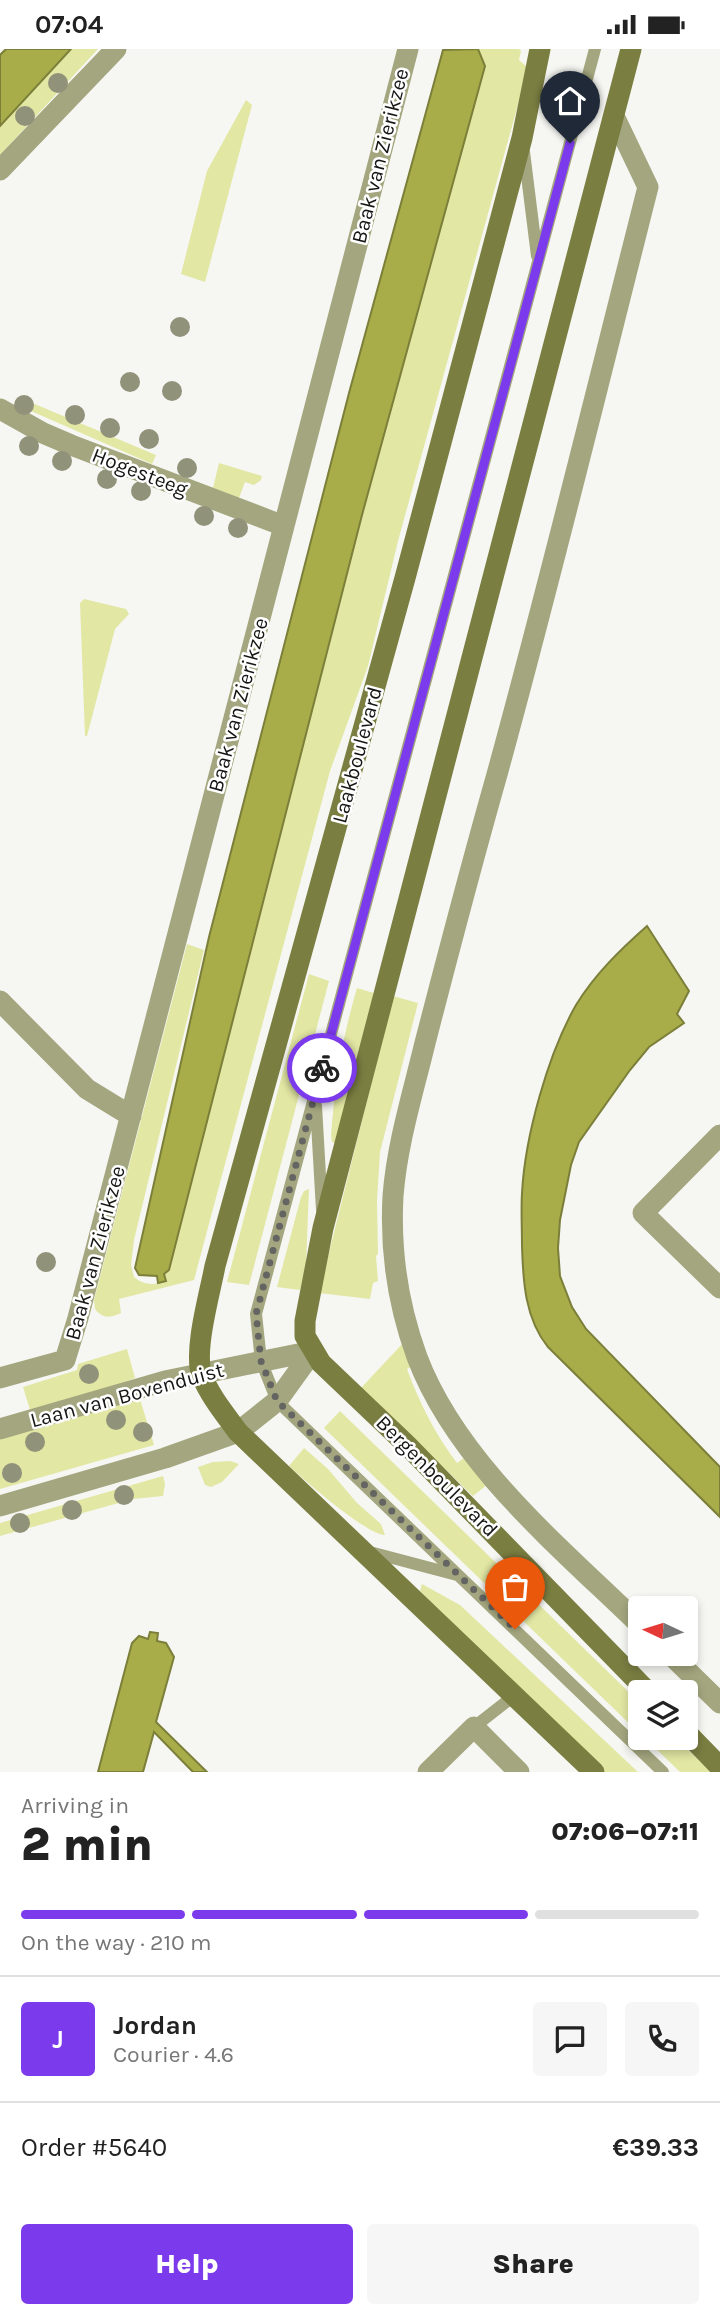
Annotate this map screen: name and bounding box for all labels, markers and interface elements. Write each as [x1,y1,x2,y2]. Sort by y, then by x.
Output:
text: 07:04 [35,9,103,40]
street label: Baak van Zierikzee [347,66,413,246]
pin [540,71,600,143]
icon: home [551,82,589,120]
street label: Hogesteeg [89,443,191,501]
street label: Baak van Zierikzee [203,615,273,795]
street label: Laakboulevard [327,684,387,826]
courier [287,1033,357,1103]
icon: bike [303,1049,341,1087]
street label: Baak van Zierikzee [60,1163,130,1343]
street label: Laan van Bovenduist [28,1358,226,1432]
street label: Bergenboulevard [371,1410,503,1542]
pin [485,1557,545,1629]
icon: bag [496,1568,534,1606]
north arrow [628,1596,698,1666]
map controls [628,1596,698,1750]
button: layers [628,1680,698,1750]
text: Arriving in [21,1792,129,1819]
text: 07:06–07:11 [551,1816,699,1847]
text: 2 min [21,1818,153,1872]
text: On the way · 210 m [21,1929,212,1956]
button: chat [533,2002,607,2076]
button: phone [625,2002,699,2076]
text: Jordan [113,2010,197,2041]
text: J [52,2024,64,2055]
text: Courier · 4.6 [113,2041,234,2068]
text: Order #5640 [21,2132,167,2163]
text: €39.33 [613,2132,699,2163]
button: Help [21,2224,353,2304]
button: Share [367,2224,699,2304]

